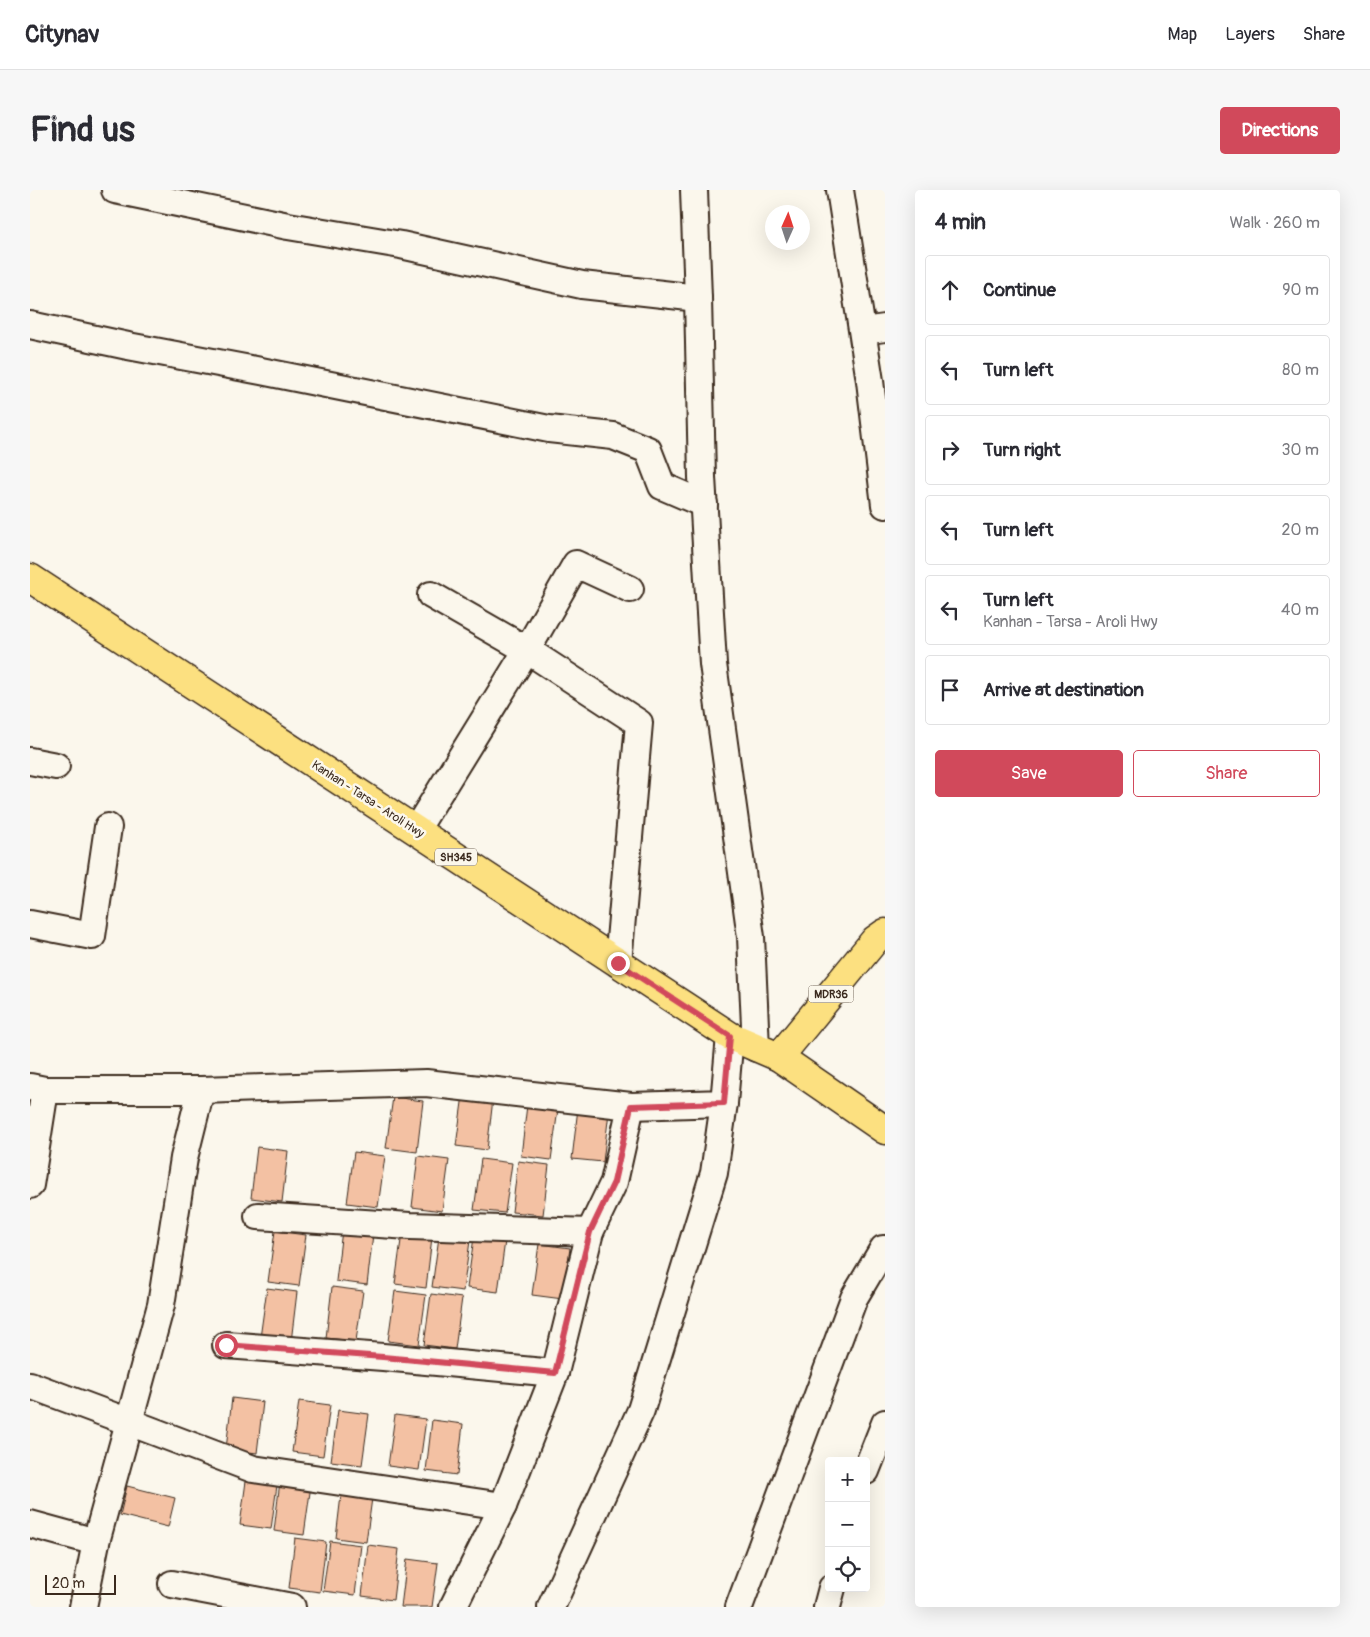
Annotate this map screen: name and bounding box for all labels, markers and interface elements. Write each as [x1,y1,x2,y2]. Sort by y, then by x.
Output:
text: Citynav [25,20,100,49]
text: Map [1168,23,1197,46]
text: Layers [1225,23,1275,46]
text: Share [1303,23,1345,46]
button: Directions [1220,107,1340,154]
text: Find us [30,108,135,152]
north arrow [765,205,810,250]
text: 4 min [935,209,986,236]
text: Walk · 260 m [1229,213,1320,233]
icon: ahead [936,276,964,304]
text: Continue [983,278,1056,302]
text: 90 m [1282,280,1319,300]
icon: left [936,356,964,384]
text: Turn left [983,358,1053,382]
text: 80 m [1282,360,1319,380]
icon: right [936,436,964,464]
text: Turn right [983,438,1061,462]
text: 30 m [1281,440,1319,460]
icon: left [936,516,964,544]
text: Turn left [983,518,1053,542]
text: 20 m [1281,520,1319,540]
text: Turn left [983,588,1053,612]
icon: left [936,596,964,624]
text: 40 m [1281,600,1319,620]
text: Kanhan - Tarsa - Aroli Hwy [983,612,1158,632]
icon: arrive [936,676,964,704]
text: Arrive at destination [983,678,1144,702]
button: Save [935,750,1123,797]
button: Share [1133,750,1320,797]
street label: Kanhan - Tarsa - Aroli Hwy [309,757,427,841]
road number: SH345 [435,849,477,866]
route end [607,952,630,975]
road number: MDR36 [808,986,854,1002]
route start [215,1334,238,1357]
map controls [825,1457,870,1592]
button: + [825,1457,870,1502]
button: − [825,1502,870,1547]
button: locate [825,1547,870,1592]
scale bar [45,1572,116,1595]
text: 20 m [52,1575,85,1592]

